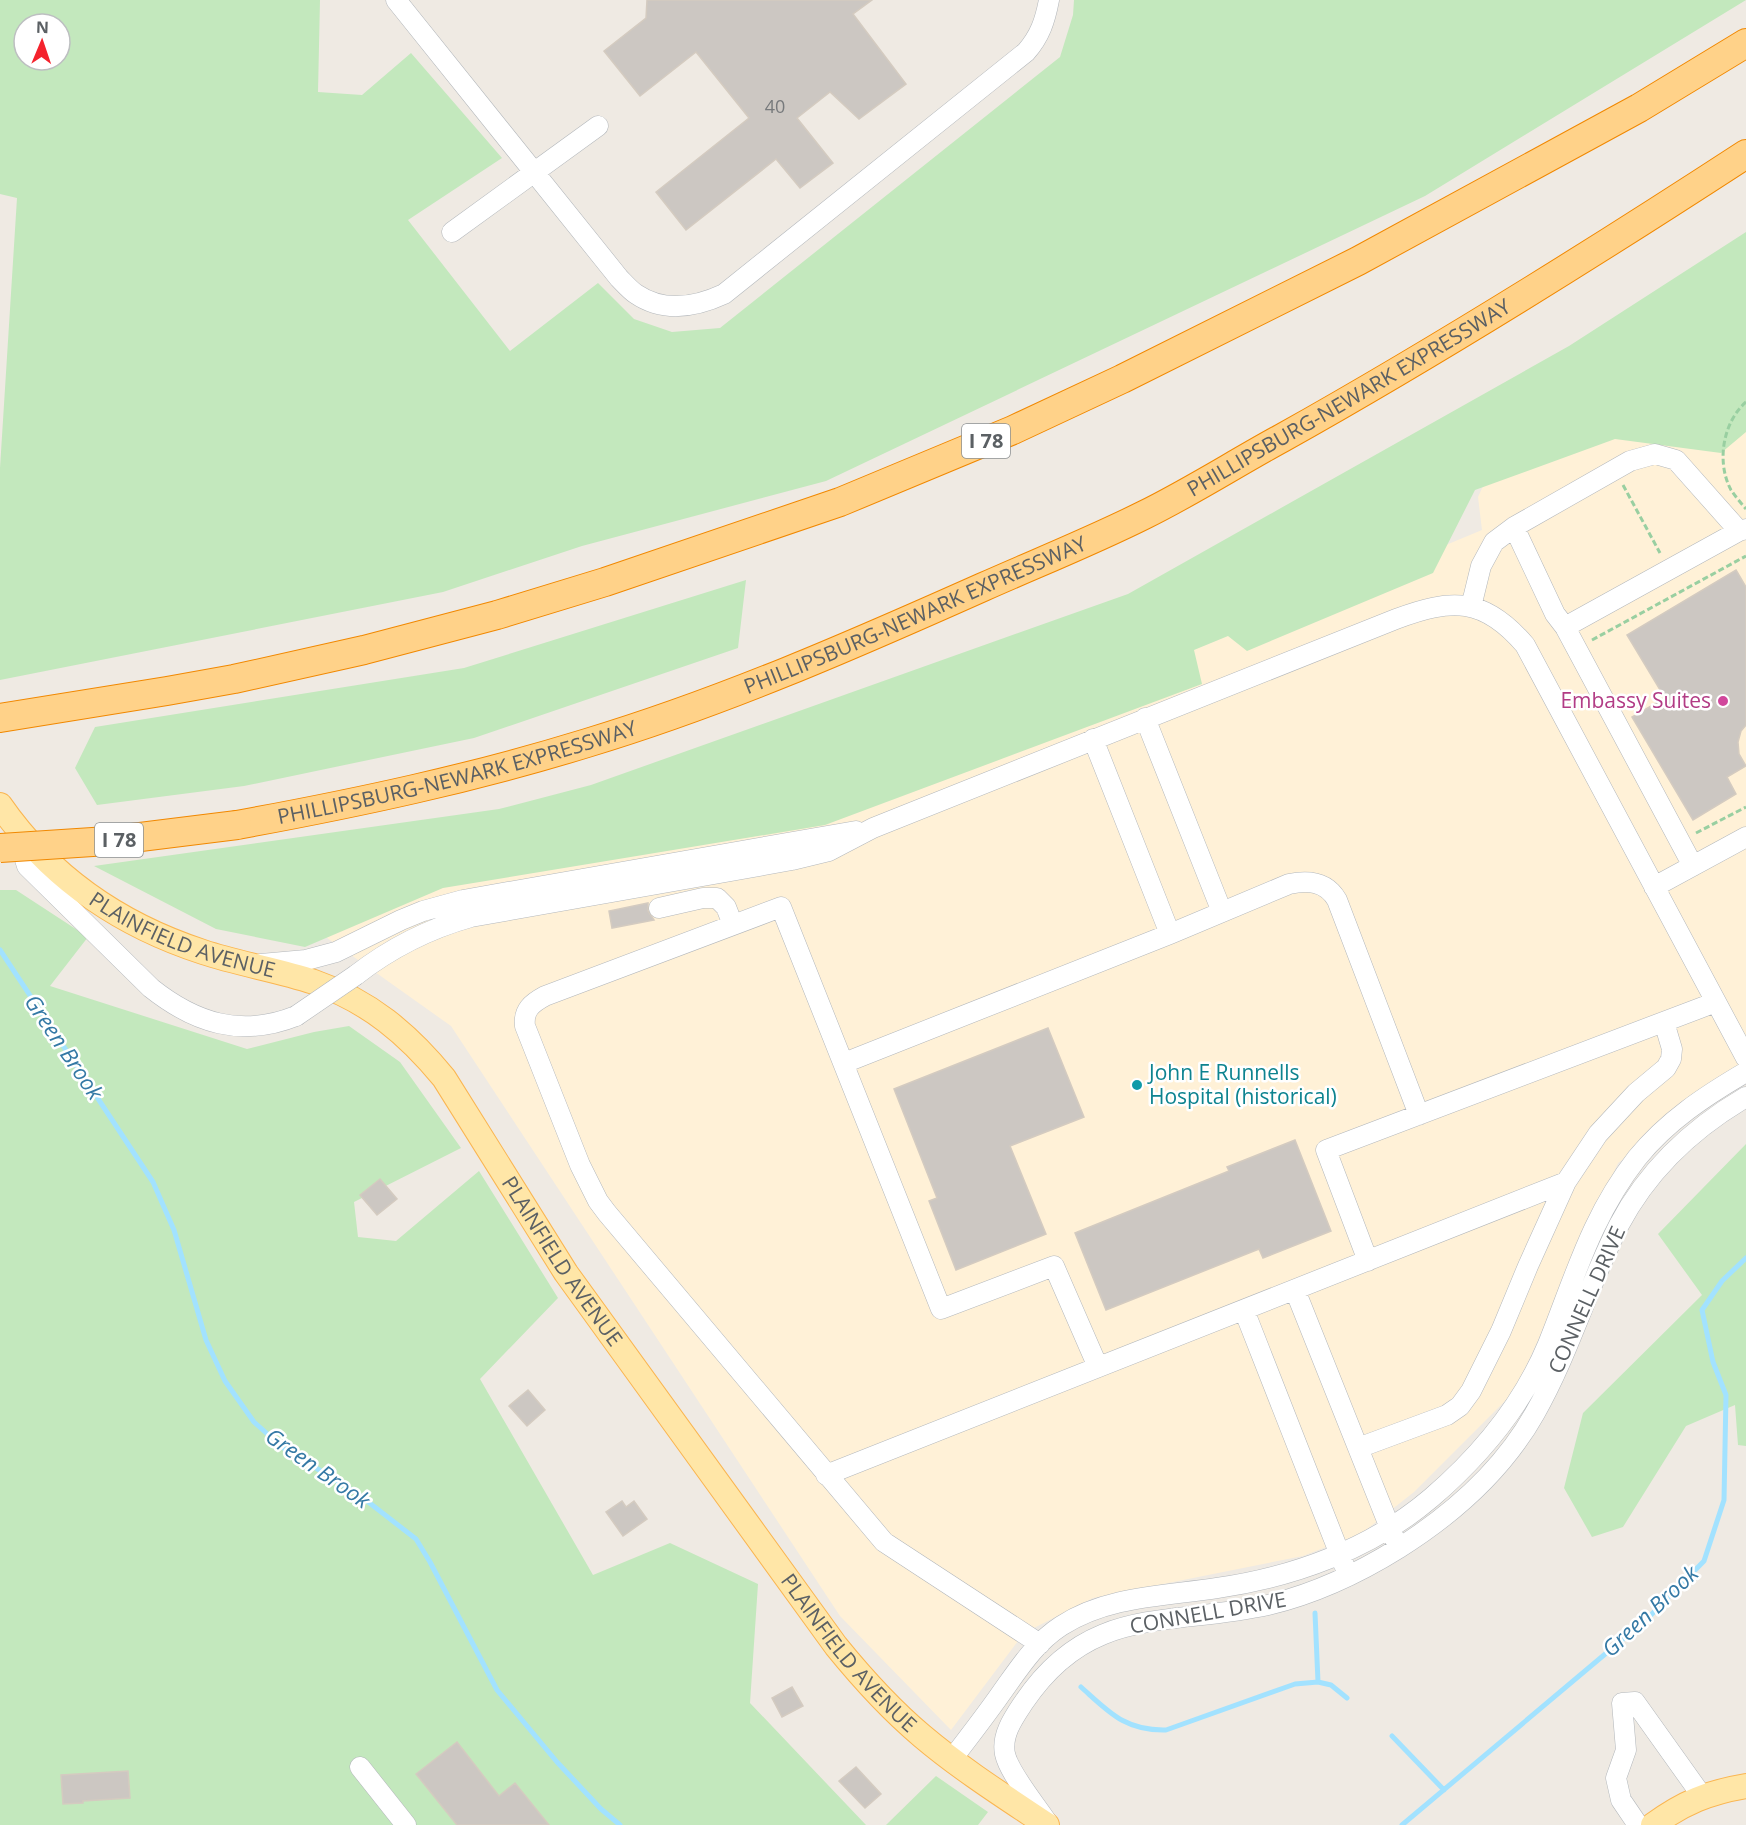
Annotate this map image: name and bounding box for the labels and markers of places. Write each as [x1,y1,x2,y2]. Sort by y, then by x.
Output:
place label: Embassy Suites [1560,686,1711,714]
marker: Embassy Suites [1716,694,1730,708]
place label: John E Runnells Hospital (historical) [1147,1058,1337,1110]
marker: John E Runnells Hospital (historical) [1130,1078,1144,1092]

